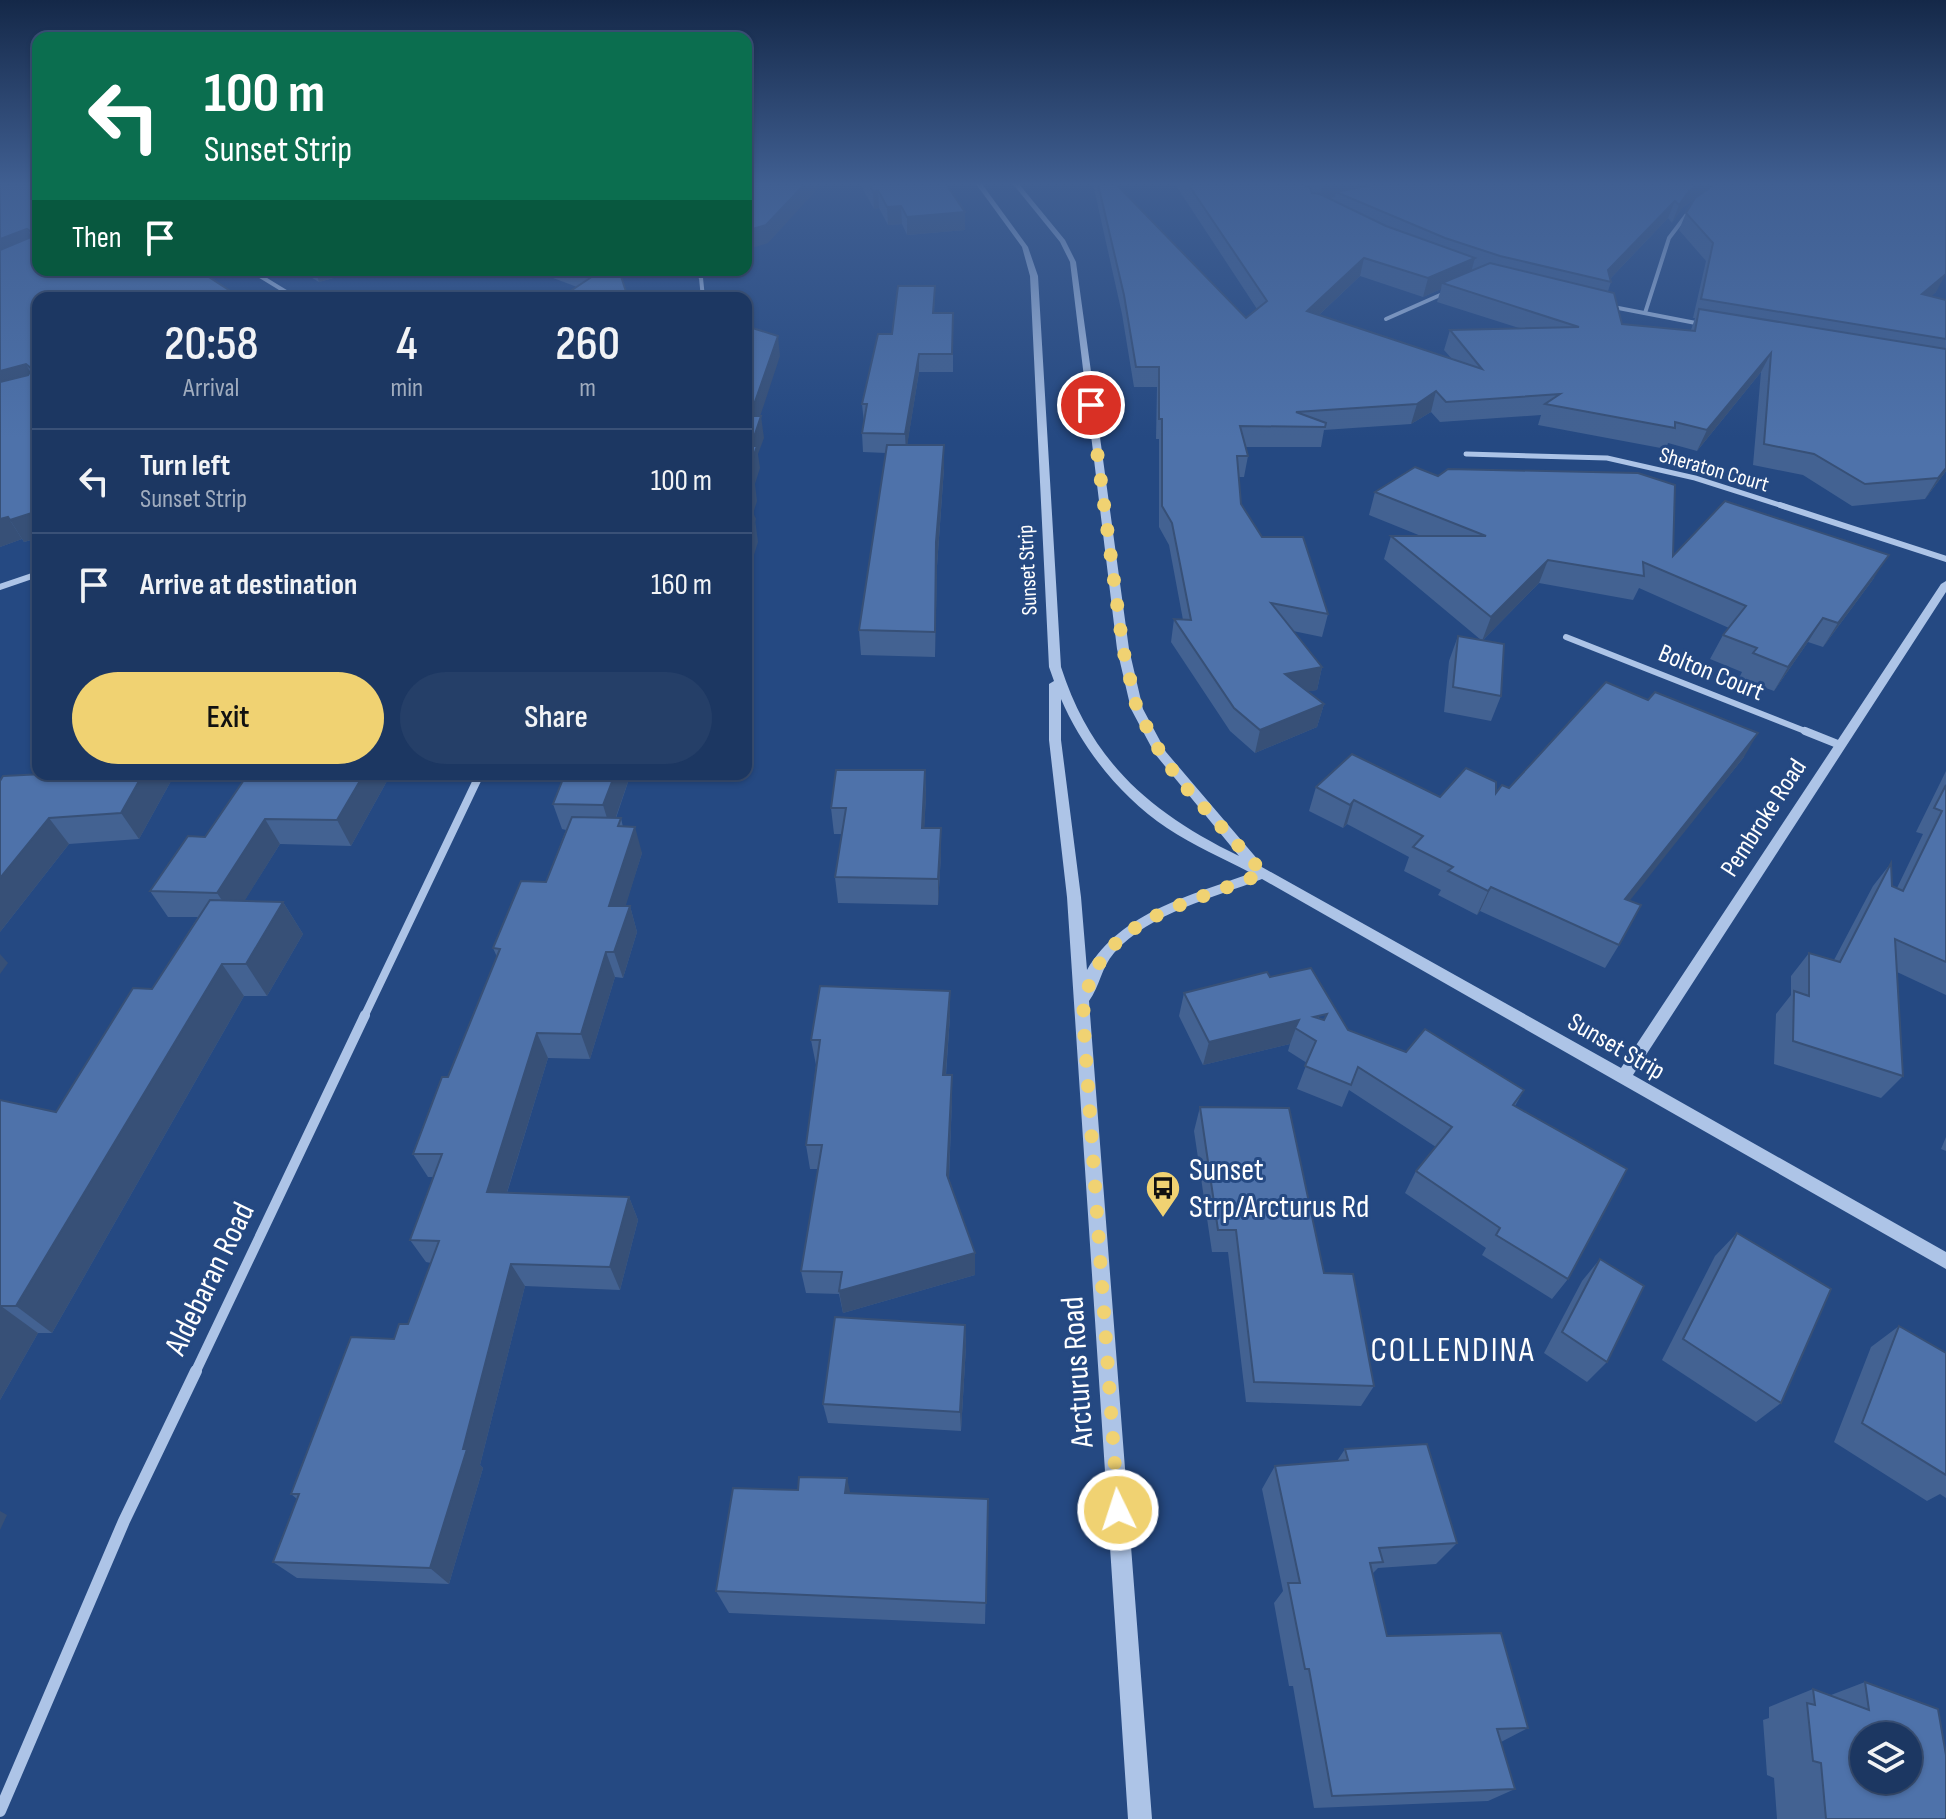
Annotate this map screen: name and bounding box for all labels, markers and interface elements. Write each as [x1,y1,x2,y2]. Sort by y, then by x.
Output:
text: 100 m [204,61,325,128]
icon: left [72,64,176,168]
text: Sunset Strip [204,129,352,172]
icon: arrive [138,216,182,260]
text: Then [72,220,122,256]
text: 20:58 [164,316,259,373]
text: 4 [396,316,418,373]
text: 260 [555,316,620,373]
pin [1057,371,1125,439]
text: Arrival [183,373,239,404]
text: min [391,373,423,404]
text: m [579,373,596,404]
icon: arrive [1069,383,1113,427]
street label: Sheraton Court [1656,441,1772,499]
text: Turn left [140,448,230,484]
icon: left [72,459,116,503]
text: 100 m [651,463,712,499]
text: Sunset Strip [140,484,247,515]
street label: Sunset Strip [1012,524,1044,616]
icon: arrive [72,563,116,607]
text: Arrive at destination [140,567,357,603]
text: 160 m [651,567,712,603]
street label: Bolton Court [1654,638,1768,708]
button: Exit [72,672,384,764]
button: Share [400,672,712,764]
street label: Pembroke Road [1714,753,1814,883]
street label: Sunset Strip [1562,1007,1670,1087]
place label: Sunset Strp/Arcturus Rd [1189,1151,1369,1227]
bus stop icon: Sunset Strp/Arcturus Rd [1144,1169,1182,1219]
street label: Aldebaran Road [156,1196,264,1363]
street label: Arcturus Road [1053,1295,1103,1450]
district label: COLLENDINA [1370,1330,1536,1371]
position arrow [1076,1468,1160,1552]
map controls [1850,1722,1922,1794]
button: layers [1850,1722,1922,1794]

